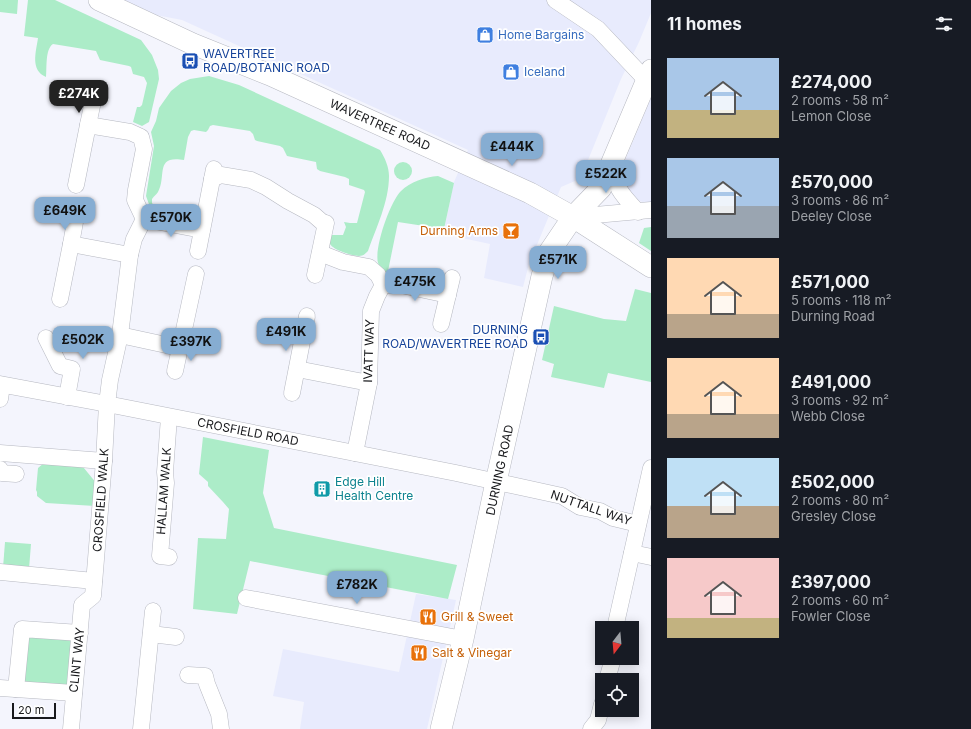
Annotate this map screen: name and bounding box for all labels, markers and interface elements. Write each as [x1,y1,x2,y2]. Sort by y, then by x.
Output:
icon: filters [933,13,955,35]
text: 11 homes [667,14,742,34]
shop icon: Home Bargains [475,25,495,45]
place label: Home Bargains [498,27,584,42]
place label: WAVERTREE ROAD/BOTANIC ROAD [203,46,330,75]
bus stop icon: WAVERTREE ROAD/BOTANIC ROAD [180,51,200,71]
shop icon: Iceland [501,62,521,82]
place label: Iceland [524,64,565,79]
text: £274,000 [791,72,872,92]
icon: home [699,74,747,122]
pin: £274K [51,80,107,114]
text: £274K [58,85,100,101]
text: 2 rooms · 58 m² [791,92,889,108]
street label: WAVERTREE ROAD [328,96,433,153]
text: Lemon Close [791,108,871,124]
pin: £444K [484,133,540,167]
text: £444K [490,138,534,154]
pin: £522K [578,160,634,194]
text: £522K [585,165,627,181]
text: £570,000 [791,172,873,192]
icon: home [699,174,747,222]
text: 3 rooms · 86 m² [791,192,889,208]
pin: £649K [37,197,93,231]
text: £649K [43,202,87,218]
pin: £570K [143,204,199,238]
text: Deeley Close [791,208,872,224]
text: £570K [150,209,192,225]
bar icon: Durning Arms [501,221,521,241]
place label: Durning Arms [420,223,498,238]
pin: £571K [530,246,586,280]
text: £571K [538,251,578,267]
pin: £475K [387,268,443,302]
text: £571,000 [791,272,870,292]
text: £475K [394,273,436,289]
icon: home [699,274,747,322]
text: 5 rooms · 118 m² [791,292,892,308]
text: Durning Road [791,308,875,324]
pin: £491K [258,318,314,352]
street label: IVATT WAY [360,319,377,383]
place label: DURNING ROAD/WAVERTREE ROAD [382,322,528,351]
text: £491K [266,323,306,339]
pin: £502K [55,326,111,360]
bus stop icon: DURNING ROAD/WAVERTREE ROAD [531,327,551,347]
pin: £397K [163,328,219,362]
text: £502K [62,331,104,347]
text: £397K [170,333,212,349]
text: £491,000 [791,372,871,392]
icon: home [699,374,747,422]
text: 3 rooms · 92 m² [791,392,889,408]
text: Webb Close [791,408,865,424]
street label: CROSFIELD ROAD [196,414,300,449]
street label: DURNING ROAD [483,423,516,517]
street label: HALLAM WALK [153,447,174,535]
street label: CROSFIELD WALK [89,448,112,552]
text: £502,000 [791,472,874,492]
place label: Edge Hill Health Centre [335,474,413,503]
icon: home [699,474,747,522]
building icon: Edge Hill Health Centre [312,479,332,499]
street label: NUTTALL WAY [549,487,633,528]
text: 2 rooms · 80 m² [791,492,889,508]
text: Gresley Close [791,508,876,524]
pin: £782K [329,571,385,605]
text: £397,000 [791,572,871,592]
icon: home [699,574,747,622]
text: £782K [336,576,378,592]
text: 2 rooms · 60 m² [791,592,889,608]
restaurant icon: Grill & Sweet [418,607,438,627]
text: Fowler Close [791,608,871,624]
place label: Grill & Sweet [441,609,513,624]
north arrow [595,621,639,665]
map controls [595,621,639,717]
street label: CLINT WAY [66,627,87,693]
restaurant icon: Salt & Vinegar [409,643,429,663]
place label: Salt & Vinegar [432,645,512,660]
button: locate [595,673,639,717]
scale bar [12,701,56,720]
text: 20 m [18,703,44,717]

